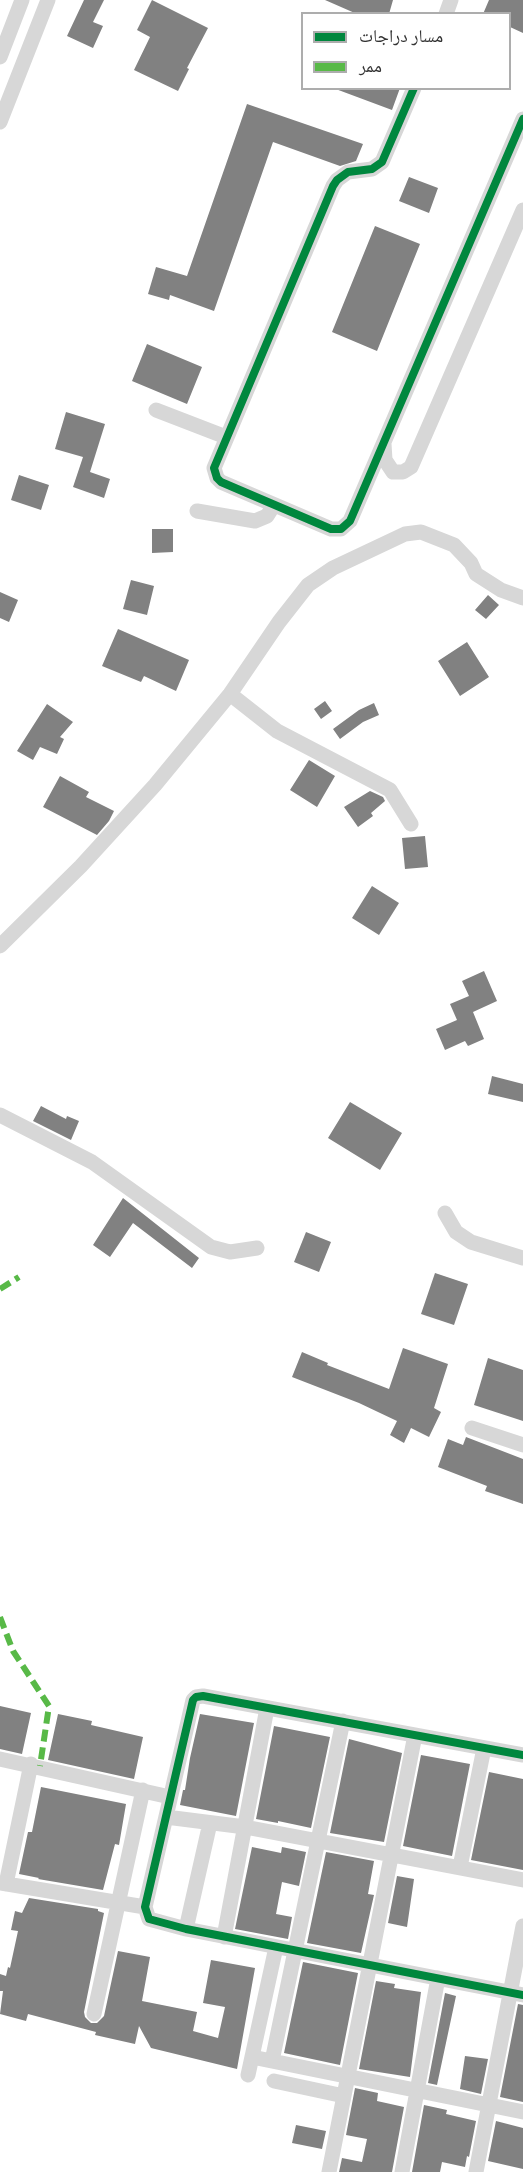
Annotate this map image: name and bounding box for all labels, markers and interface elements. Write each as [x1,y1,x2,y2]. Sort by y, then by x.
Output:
legend [301,12,511,90]
text: مسار دراجات [359,22,443,49]
text: ممر [359,52,382,79]

